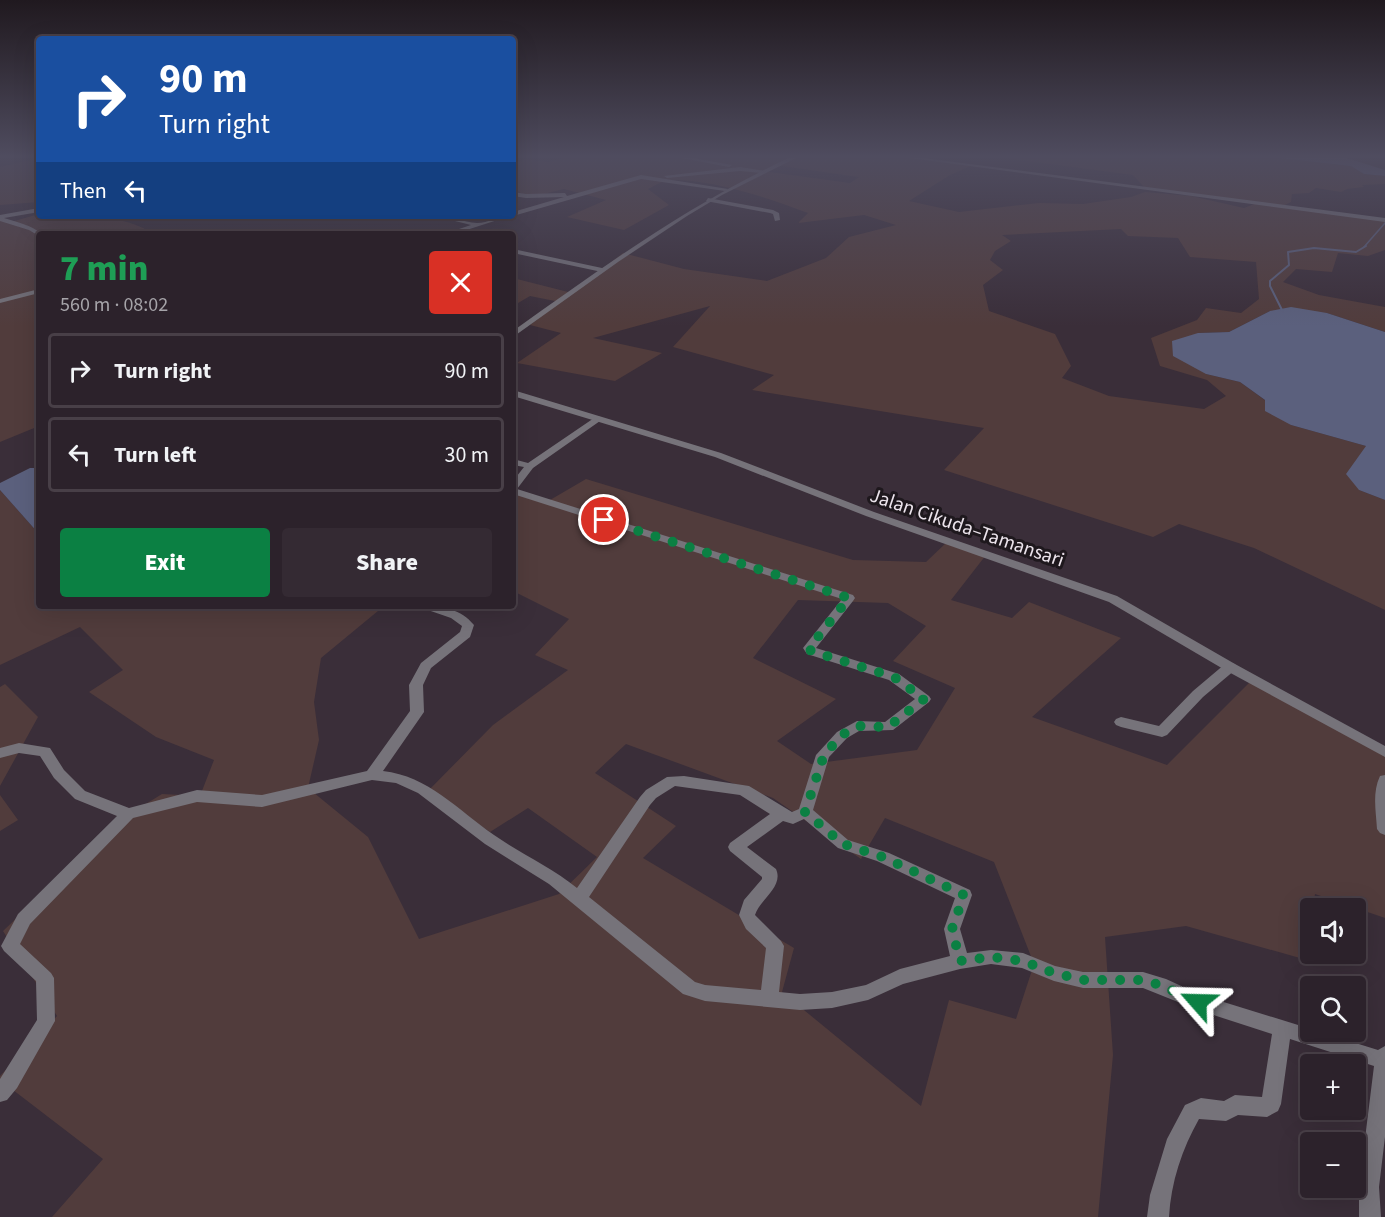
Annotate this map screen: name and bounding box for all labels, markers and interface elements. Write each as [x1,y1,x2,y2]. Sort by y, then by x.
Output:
text: 90 m [159,49,248,109]
icon: right [60,60,138,138]
text: Turn right [159,105,270,144]
icon: left [119,174,152,207]
text: Then [60,175,107,207]
text: 7 min [60,243,148,294]
button: close [429,251,492,314]
text: 560 m · 08:02 [60,291,168,319]
icon: right [63,354,96,387]
text: Turn right [114,355,211,387]
text: 90 m [444,355,489,387]
icon: left [63,438,96,471]
text: Turn left [114,439,196,471]
text: 30 m [444,439,489,471]
street label: Jalan Cikuda–Tamansari [866,482,1068,574]
pin [578,494,629,545]
icon: arrive [587,503,620,536]
button: Exit [60,528,270,597]
button: Share [282,528,492,597]
map controls [1300,898,1366,1198]
button: sound [1300,898,1366,964]
position arrow [1166,970,1230,1034]
button: search [1300,976,1366,1042]
button: + [1300,1054,1366,1120]
button: − [1300,1132,1366,1198]

